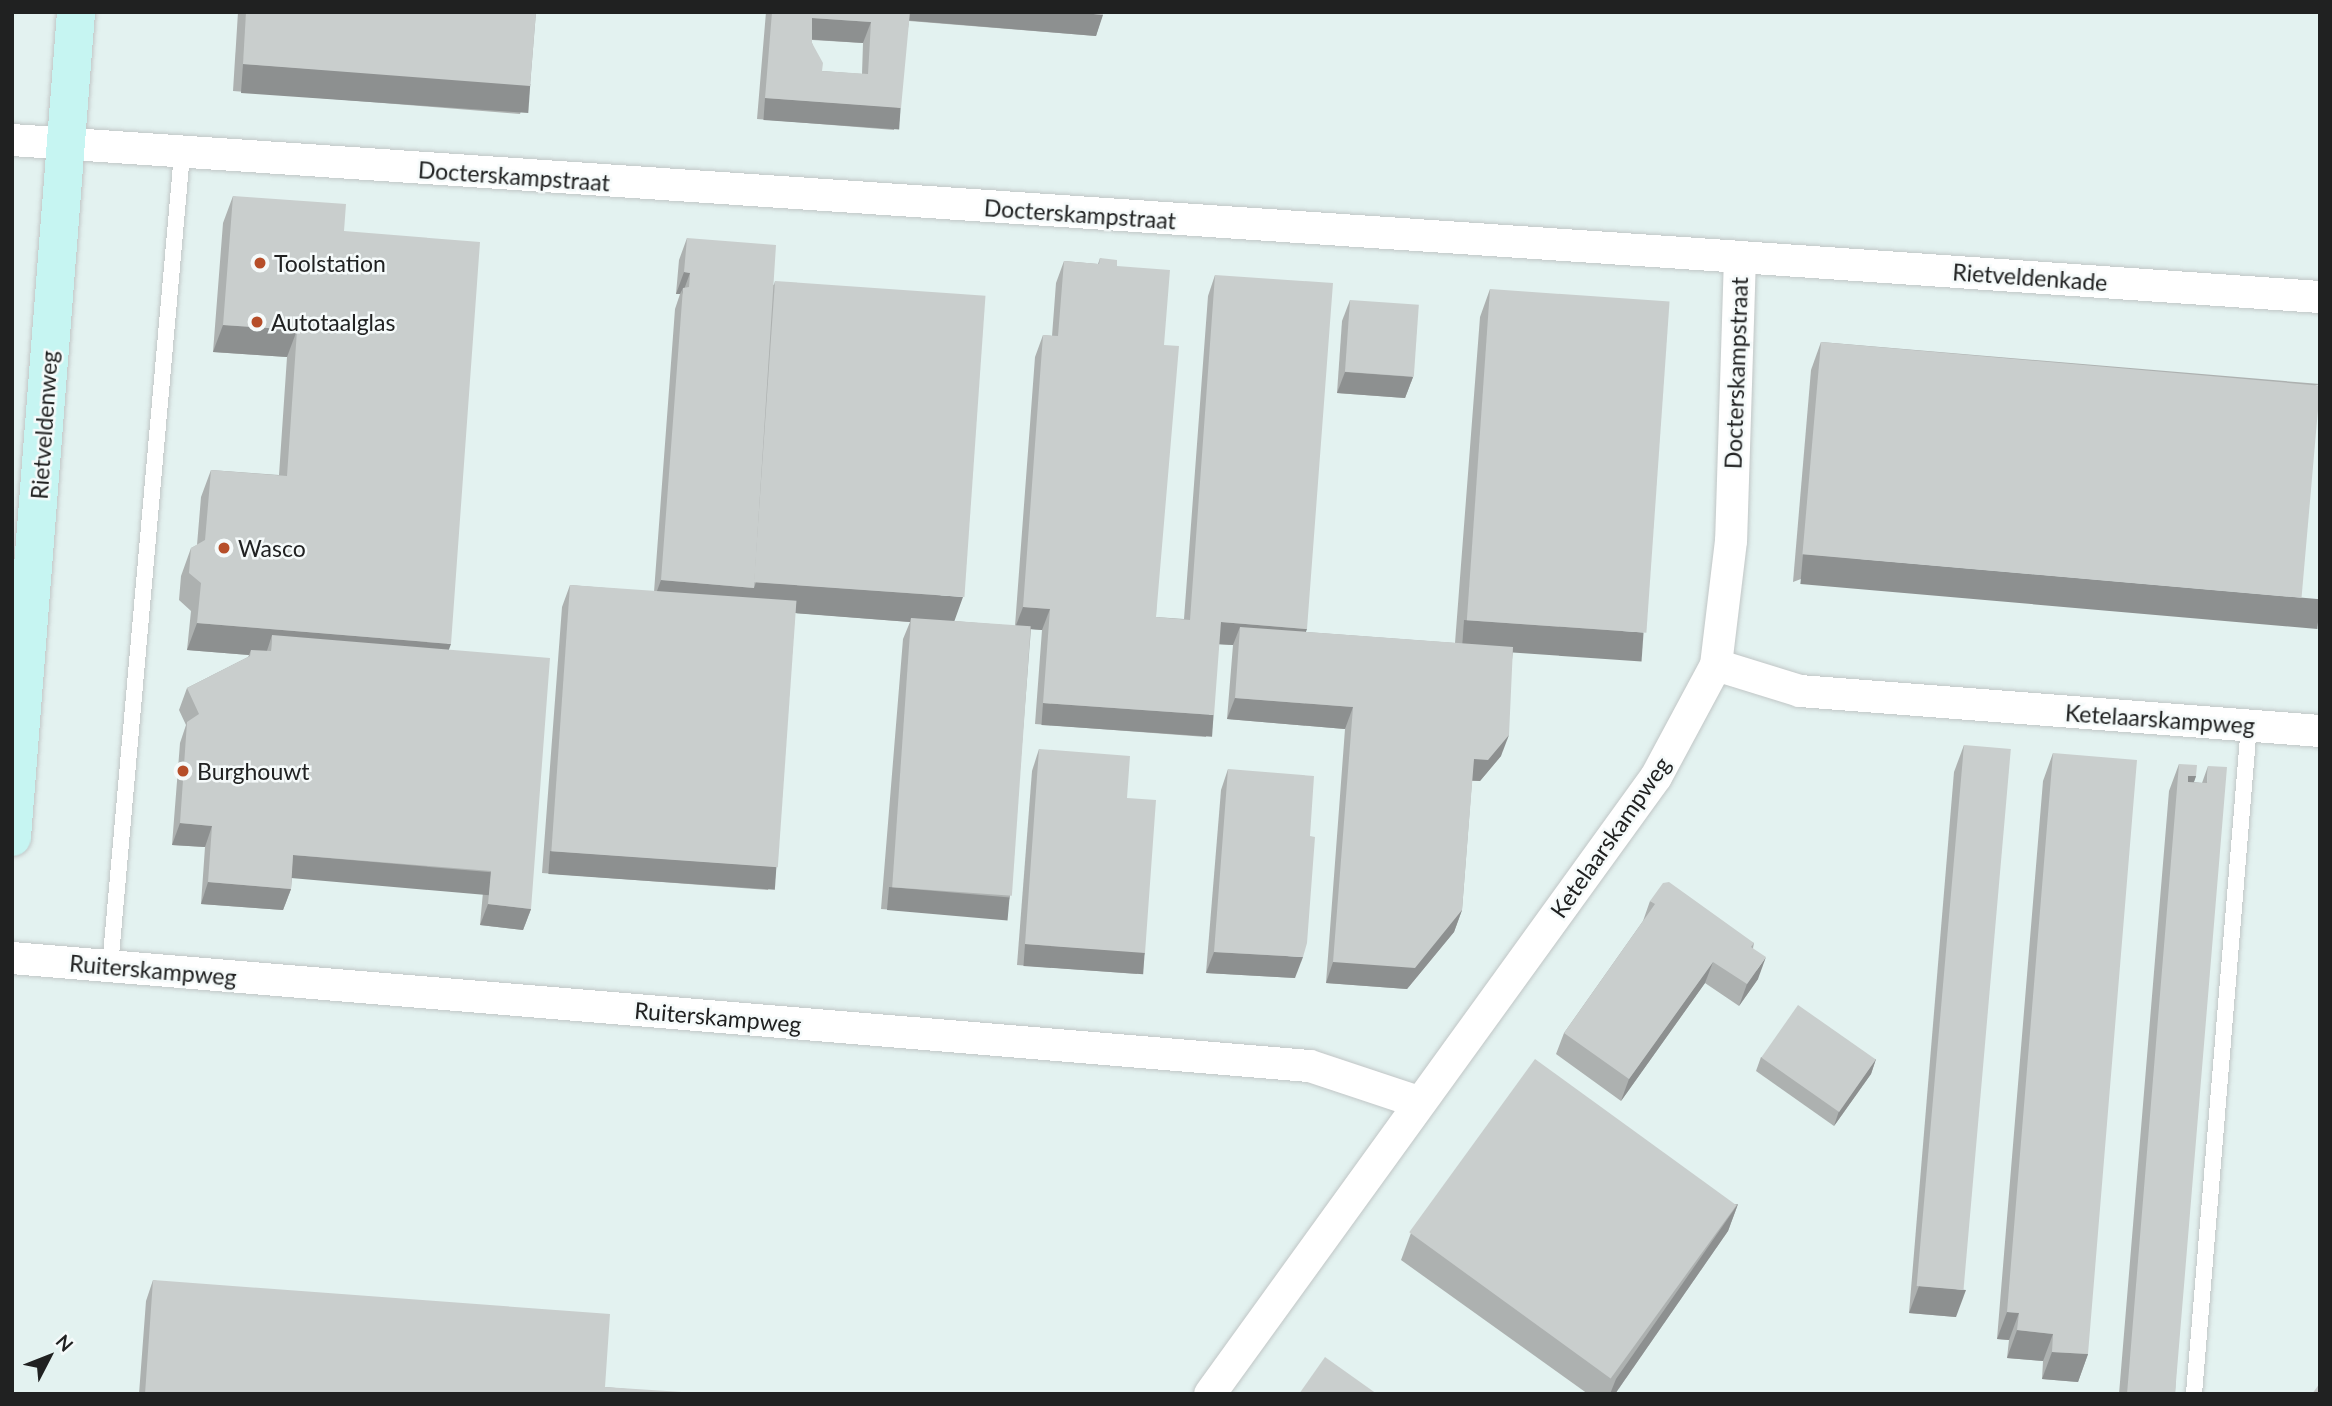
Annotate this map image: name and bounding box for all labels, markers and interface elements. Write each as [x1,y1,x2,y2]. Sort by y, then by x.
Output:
street label: Docterskampstraat [417,156,611,196]
street label: Docterskampstraat [983,194,1177,234]
place label: Toolstation [274,249,386,277]
marker: Toolstation [252,255,268,271]
street label: Rietveldenkade [1952,258,2108,296]
street label: Docterskampstraat [1719,276,1753,470]
place label: Autotaalglas [271,308,395,336]
marker: Autotaalglas [249,314,265,330]
street label: Rietveldenweg [25,350,63,500]
place label: Wasco [238,534,306,562]
marker: Wasco [216,540,232,556]
street label: Ketelaarskampweg [2064,699,2256,739]
street label: Ketelaarskampweg [1544,751,1676,923]
place label: Burghouwt [197,757,310,785]
marker: Burghouwt [175,763,191,779]
street label: Ruiterskampweg [68,949,238,991]
street label: Ruiterskampweg [633,996,803,1038]
north arrow [14,1322,84,1392]
text: N [52,1329,78,1356]

